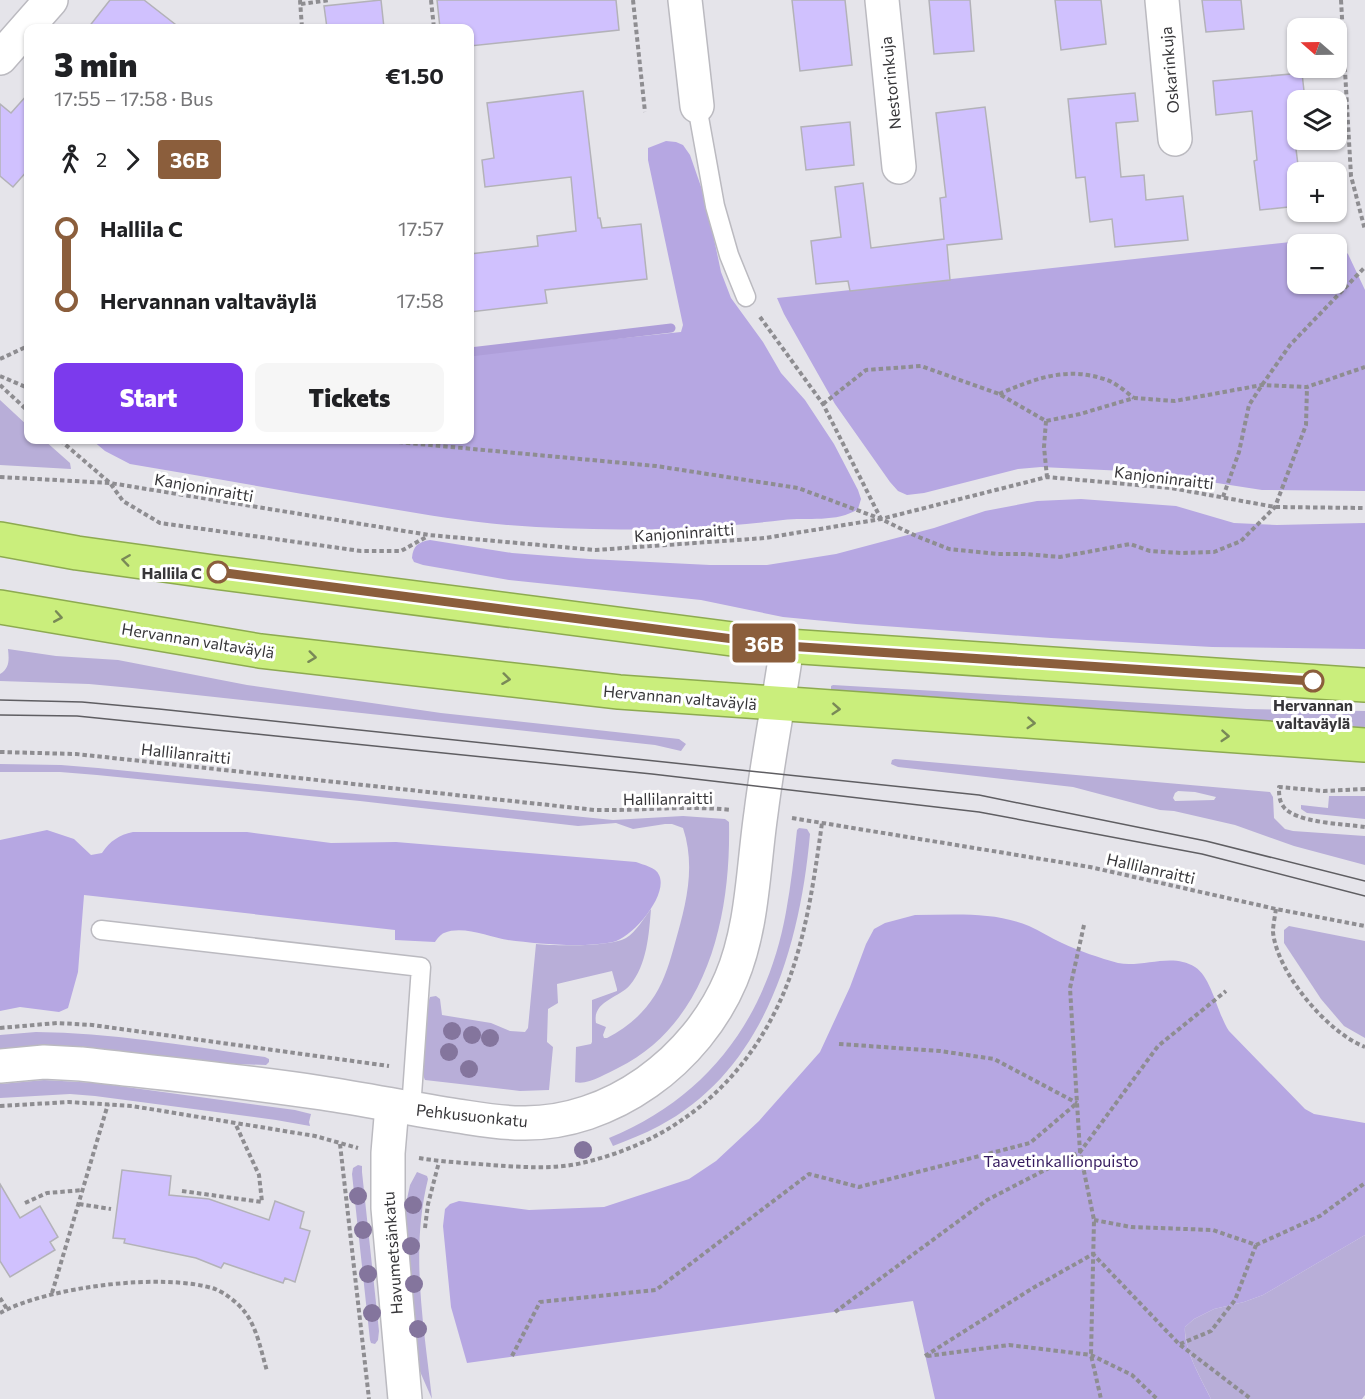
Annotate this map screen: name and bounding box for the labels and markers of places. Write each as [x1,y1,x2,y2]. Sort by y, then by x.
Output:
marker: Hallila C [207,561,229,583]
place label: Hallila C [142,563,202,582]
marker: Hervannan valtaväylä [1302,670,1324,692]
place label: Hervannan valtaväylä [1273,695,1353,732]

